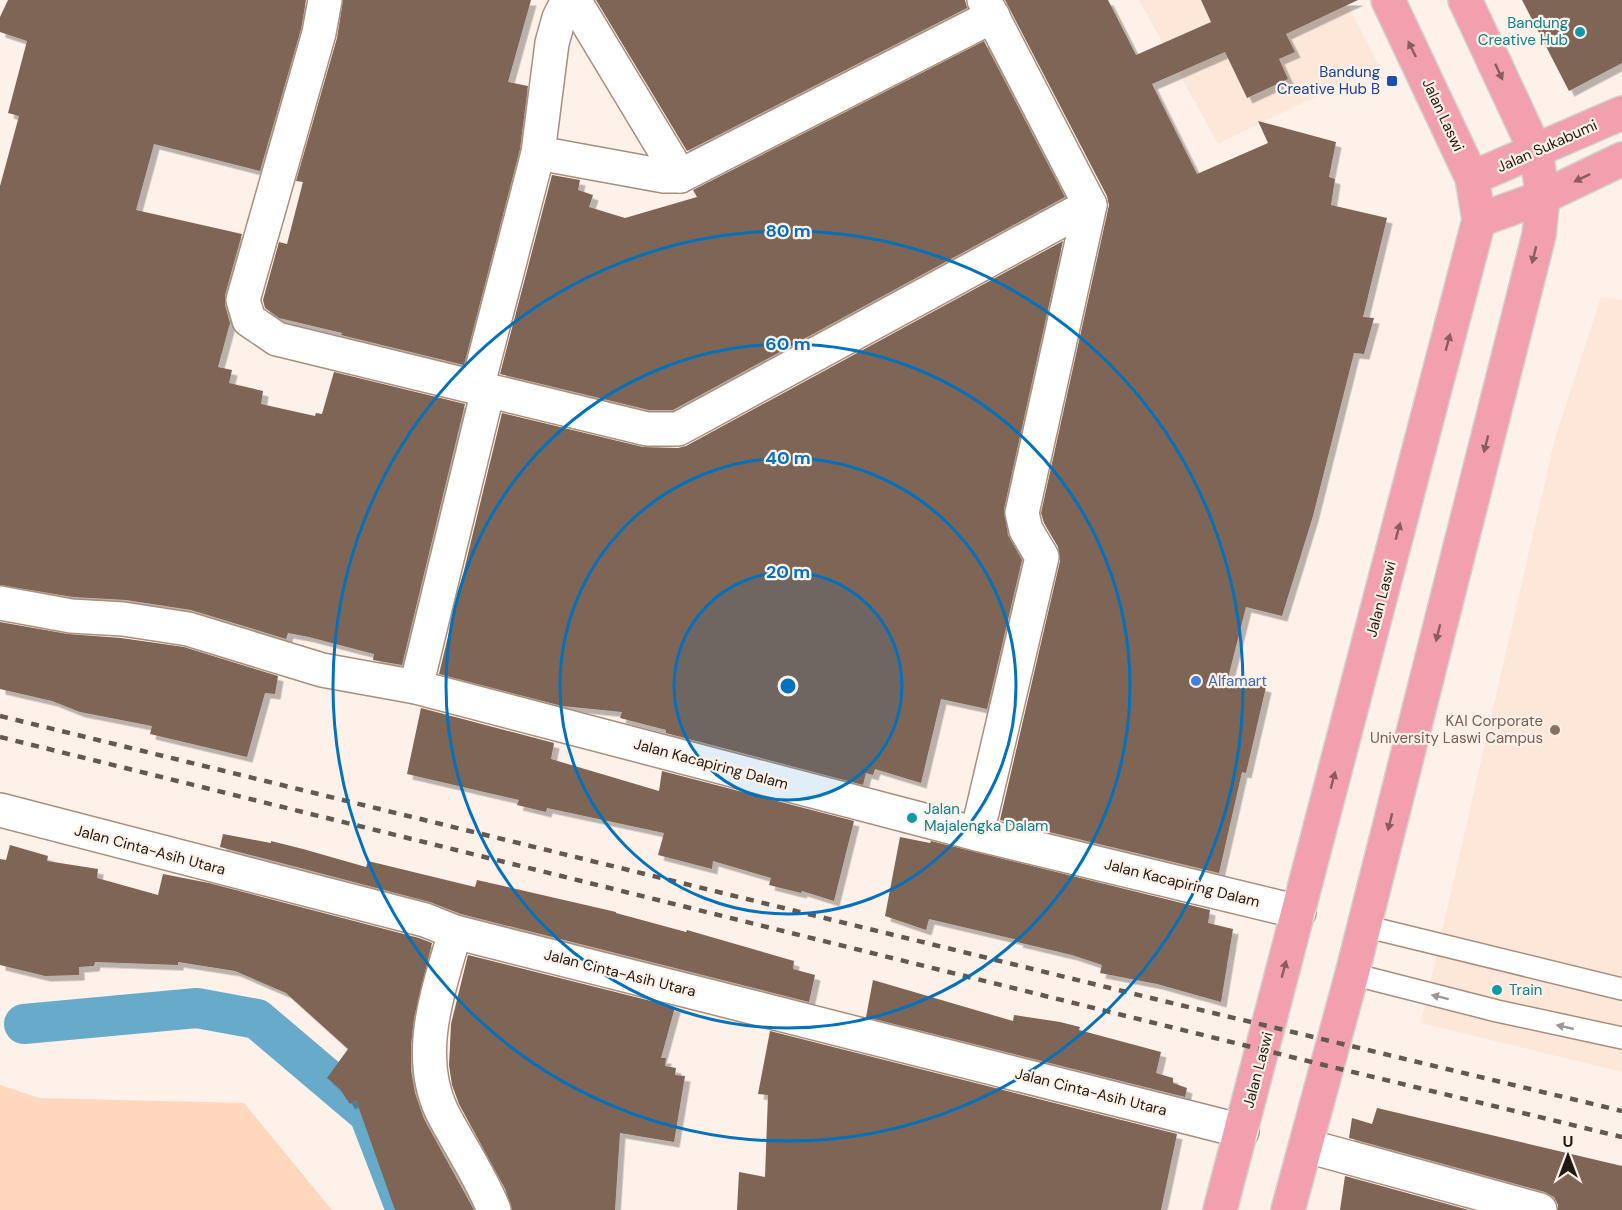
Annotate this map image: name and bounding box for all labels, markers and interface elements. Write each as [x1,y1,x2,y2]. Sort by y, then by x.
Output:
place label: Bandung Creative Hub [1478,13,1568,50]
marker: Bandung Creative Hub [1573,25,1587,39]
one-way arrow [1407,41,1416,58]
place label: Bandung Creative Hub B [1277,62,1380,99]
one-way arrow [1494,63,1503,80]
marker: Bandung Creative Hub B [1385,74,1399,88]
street label: Jalan Laswi [1417,75,1469,155]
street label: Jalan Sukabumi [1494,115,1600,177]
one-way arrow [1574,173,1591,183]
text: 80 m [765,219,811,243]
one-way arrow [1529,246,1538,264]
text: 60 m [765,332,811,356]
one-way arrow [1443,333,1453,351]
one-way arrow [1481,435,1491,453]
text: 40 m [765,446,811,470]
one-way arrow [1394,522,1404,540]
street label: Jalan Laswi [1361,559,1401,639]
text: 20 m [766,560,810,584]
one-way arrow [1433,624,1443,642]
place label: Alfamart [1208,671,1267,691]
marker: Alfamart [1189,674,1203,688]
centre of rings [778,676,798,696]
place label: KAI Corporate University Laswi Campus [1370,711,1543,748]
marker: KAI Corporate University Laswi Campus [1548,723,1562,737]
street label: Jalan Kacapiring Dalam [631,734,791,794]
one-way arrow [1329,771,1339,790]
place label: Jalan Majalengka Dalam [924,799,1048,836]
marker: Jalan Majalengka Dalam [905,811,919,825]
one-way arrow [1385,813,1395,831]
street label: Jalan Cinta-Asih Utara [72,820,228,880]
street label: Jalan Kacapiring Dalam [1102,854,1262,912]
street label: Jalan Cinta-Asih Utara [542,944,698,1002]
one-way arrow [1280,960,1289,978]
place label: Train [1509,980,1542,1000]
marker: Train [1490,983,1504,997]
one-way arrow [1431,991,1449,1001]
one-way arrow [1556,1021,1574,1031]
street label: Jalan Laswi [1238,1030,1278,1110]
street label: Jalan Cinta-Asih Utara [1013,1063,1169,1121]
north arrow [1538,1126,1598,1186]
text: U [1563,1131,1573,1152]

